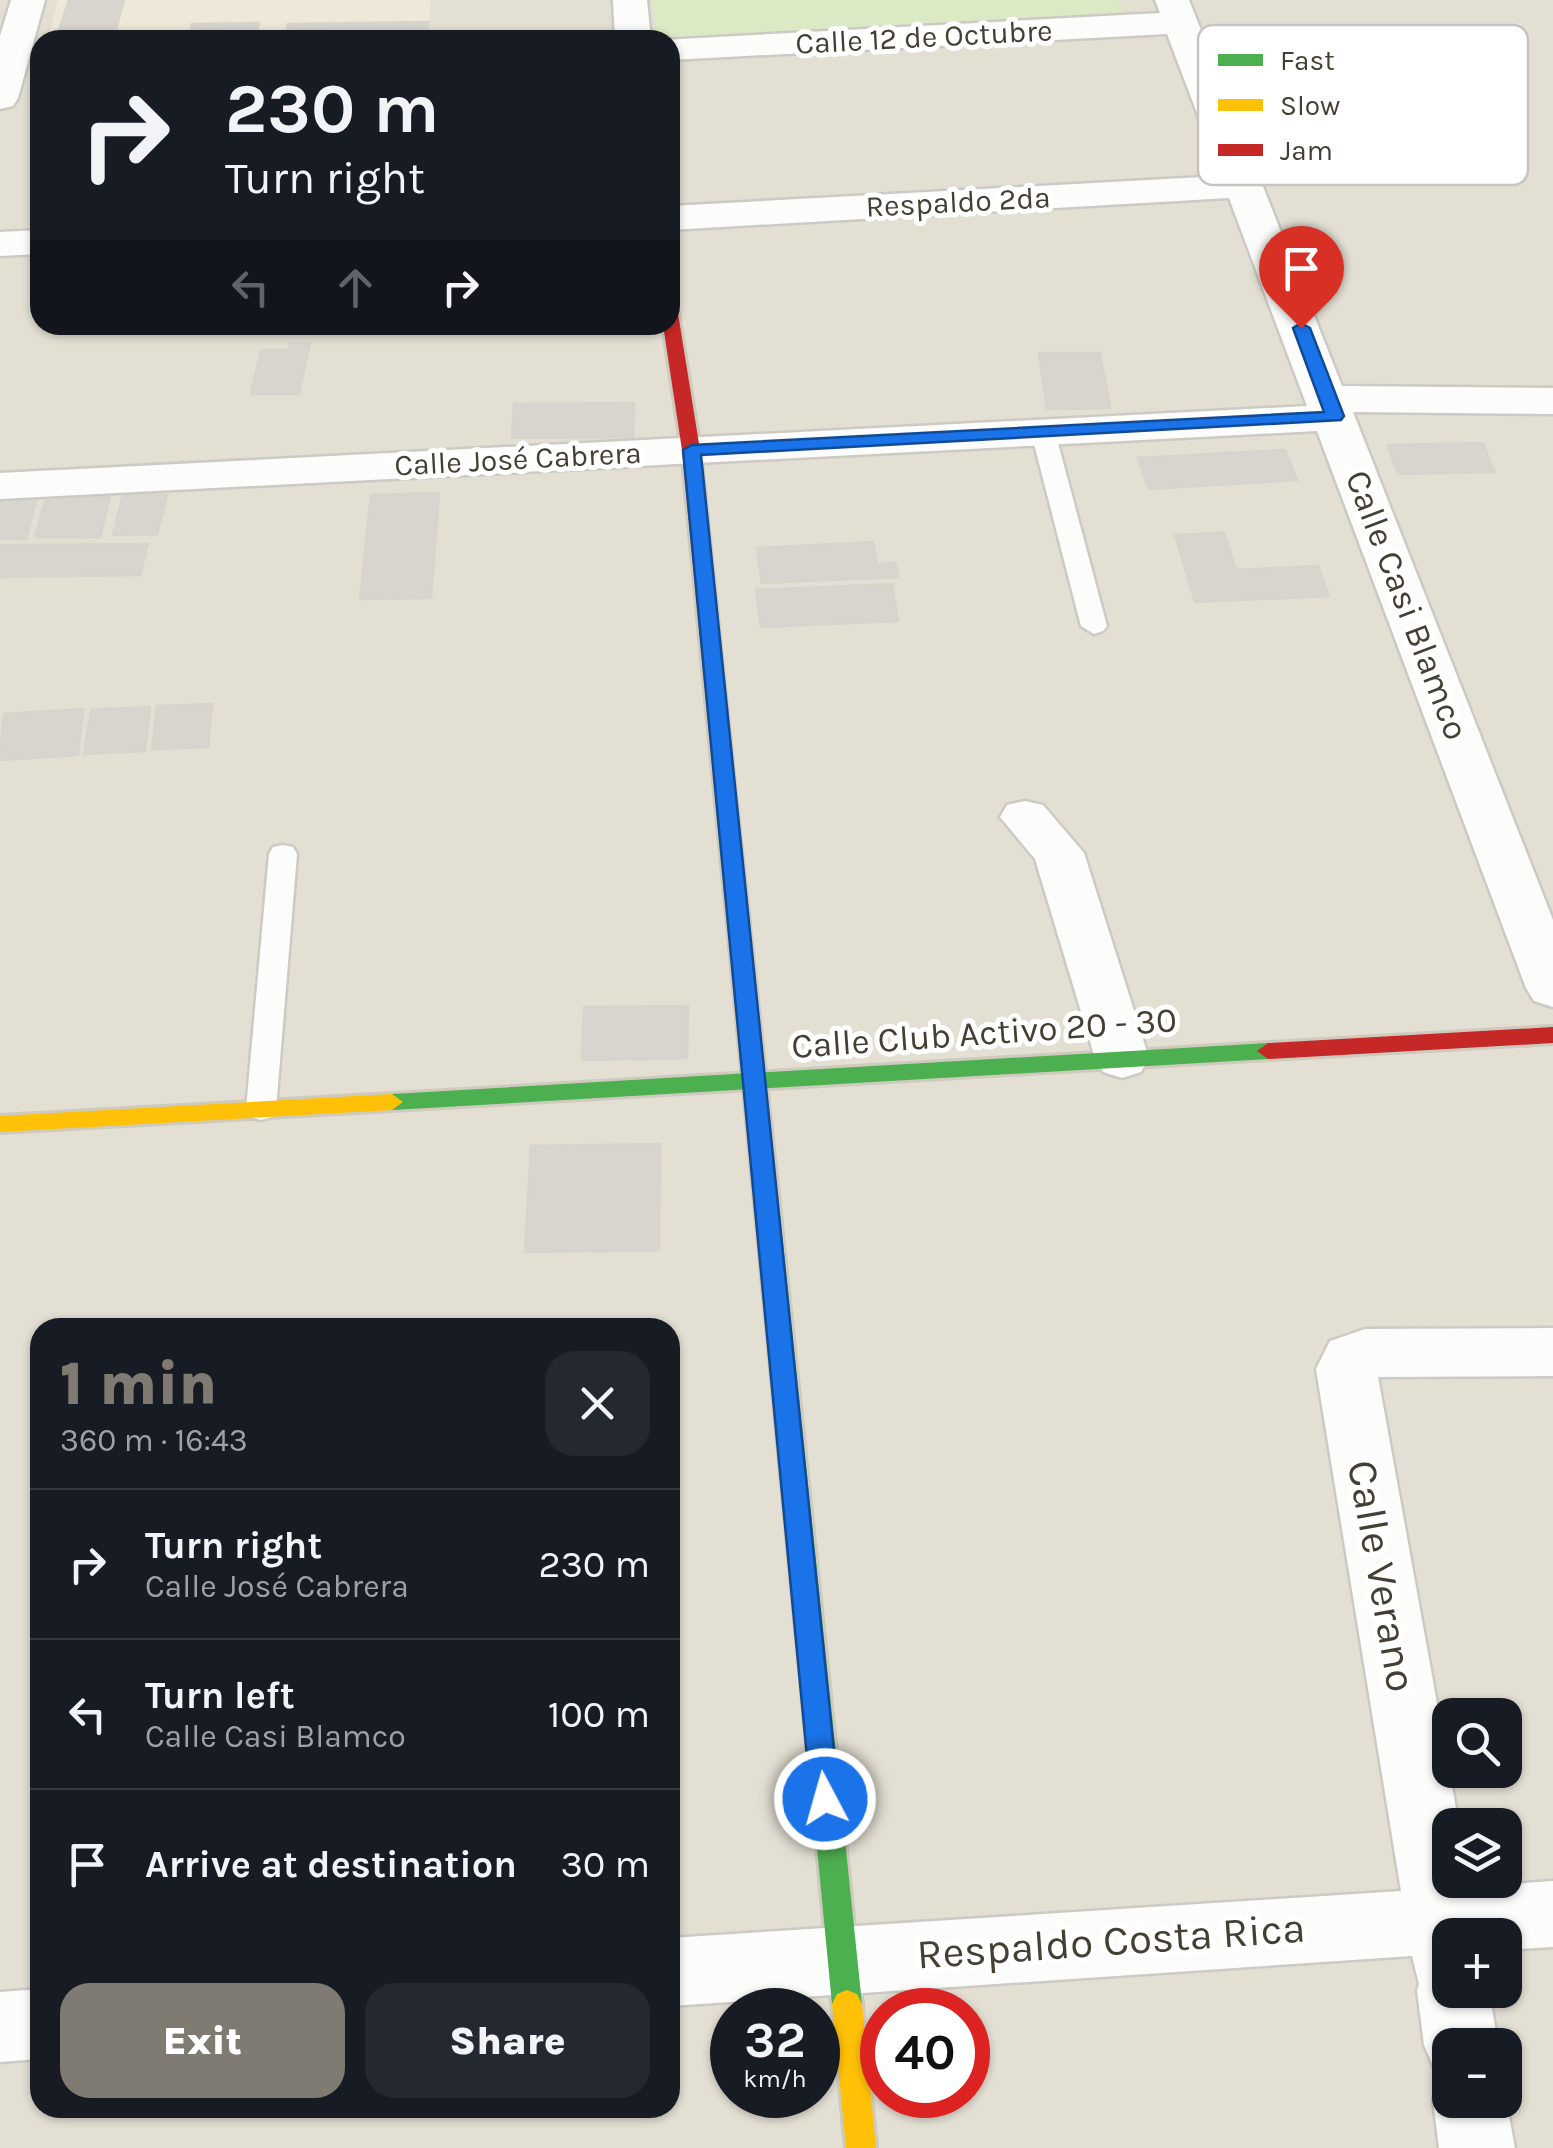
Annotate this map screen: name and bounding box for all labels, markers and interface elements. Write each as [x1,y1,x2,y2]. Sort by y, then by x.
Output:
street label: Calle 12 de Octubre [795,12,1053,62]
legend [1198,25,1528,185]
text: Fast [1280,44,1335,77]
text: 230 m [225,68,439,150]
icon: right [60,70,190,200]
text: Slow [1280,89,1340,122]
text: Jam [1280,134,1333,167]
text: Turn right [225,152,425,204]
street label: Respaldo 2da [865,179,1051,225]
pin [1259,226,1344,329]
icon: arrive [1274,241,1329,296]
icon: left [223,260,278,315]
icon: ahead [328,260,383,315]
icon: right [433,260,488,315]
street label: Calle José Cabrera [394,435,642,483]
street label: Calle Casi Blamco [1337,465,1477,745]
street label: Calle Club Activo 20 - 30 [790,999,1178,1067]
text: 1 min [60,1349,217,1419]
button: close [545,1351,650,1456]
text: 360 m · 16:43 [60,1422,248,1459]
street label: Calle Verano [1337,1456,1427,1696]
text: Turn right [145,1523,322,1568]
icon: right [60,1537,115,1592]
text: 230 m [538,1542,650,1587]
text: Calle José Cabrera [145,1568,409,1605]
text: Turn left [145,1673,295,1718]
icon: left [60,1687,115,1742]
text: 100 m [548,1692,650,1737]
map controls [1432,1698,1522,2118]
button: search [1432,1698,1522,1788]
text: Calle Casi Blamco [145,1718,406,1755]
position arrow [773,1747,877,1851]
button: layers [1432,1808,1522,1898]
icon: arrive [60,1837,115,1892]
text: Arrive at destination [145,1842,517,1887]
text: 30 m [560,1842,650,1887]
street label: Respaldo Costa Rica [915,1902,1307,1980]
button: + [1432,1918,1522,2008]
button: Exit [60,1983,345,2098]
button: Share [365,1983,650,2098]
speed limit sign: 40 [860,1988,990,2118]
text: 32 [744,2011,806,2070]
button: − [1432,2028,1522,2118]
text: km/h [743,2064,807,2093]

